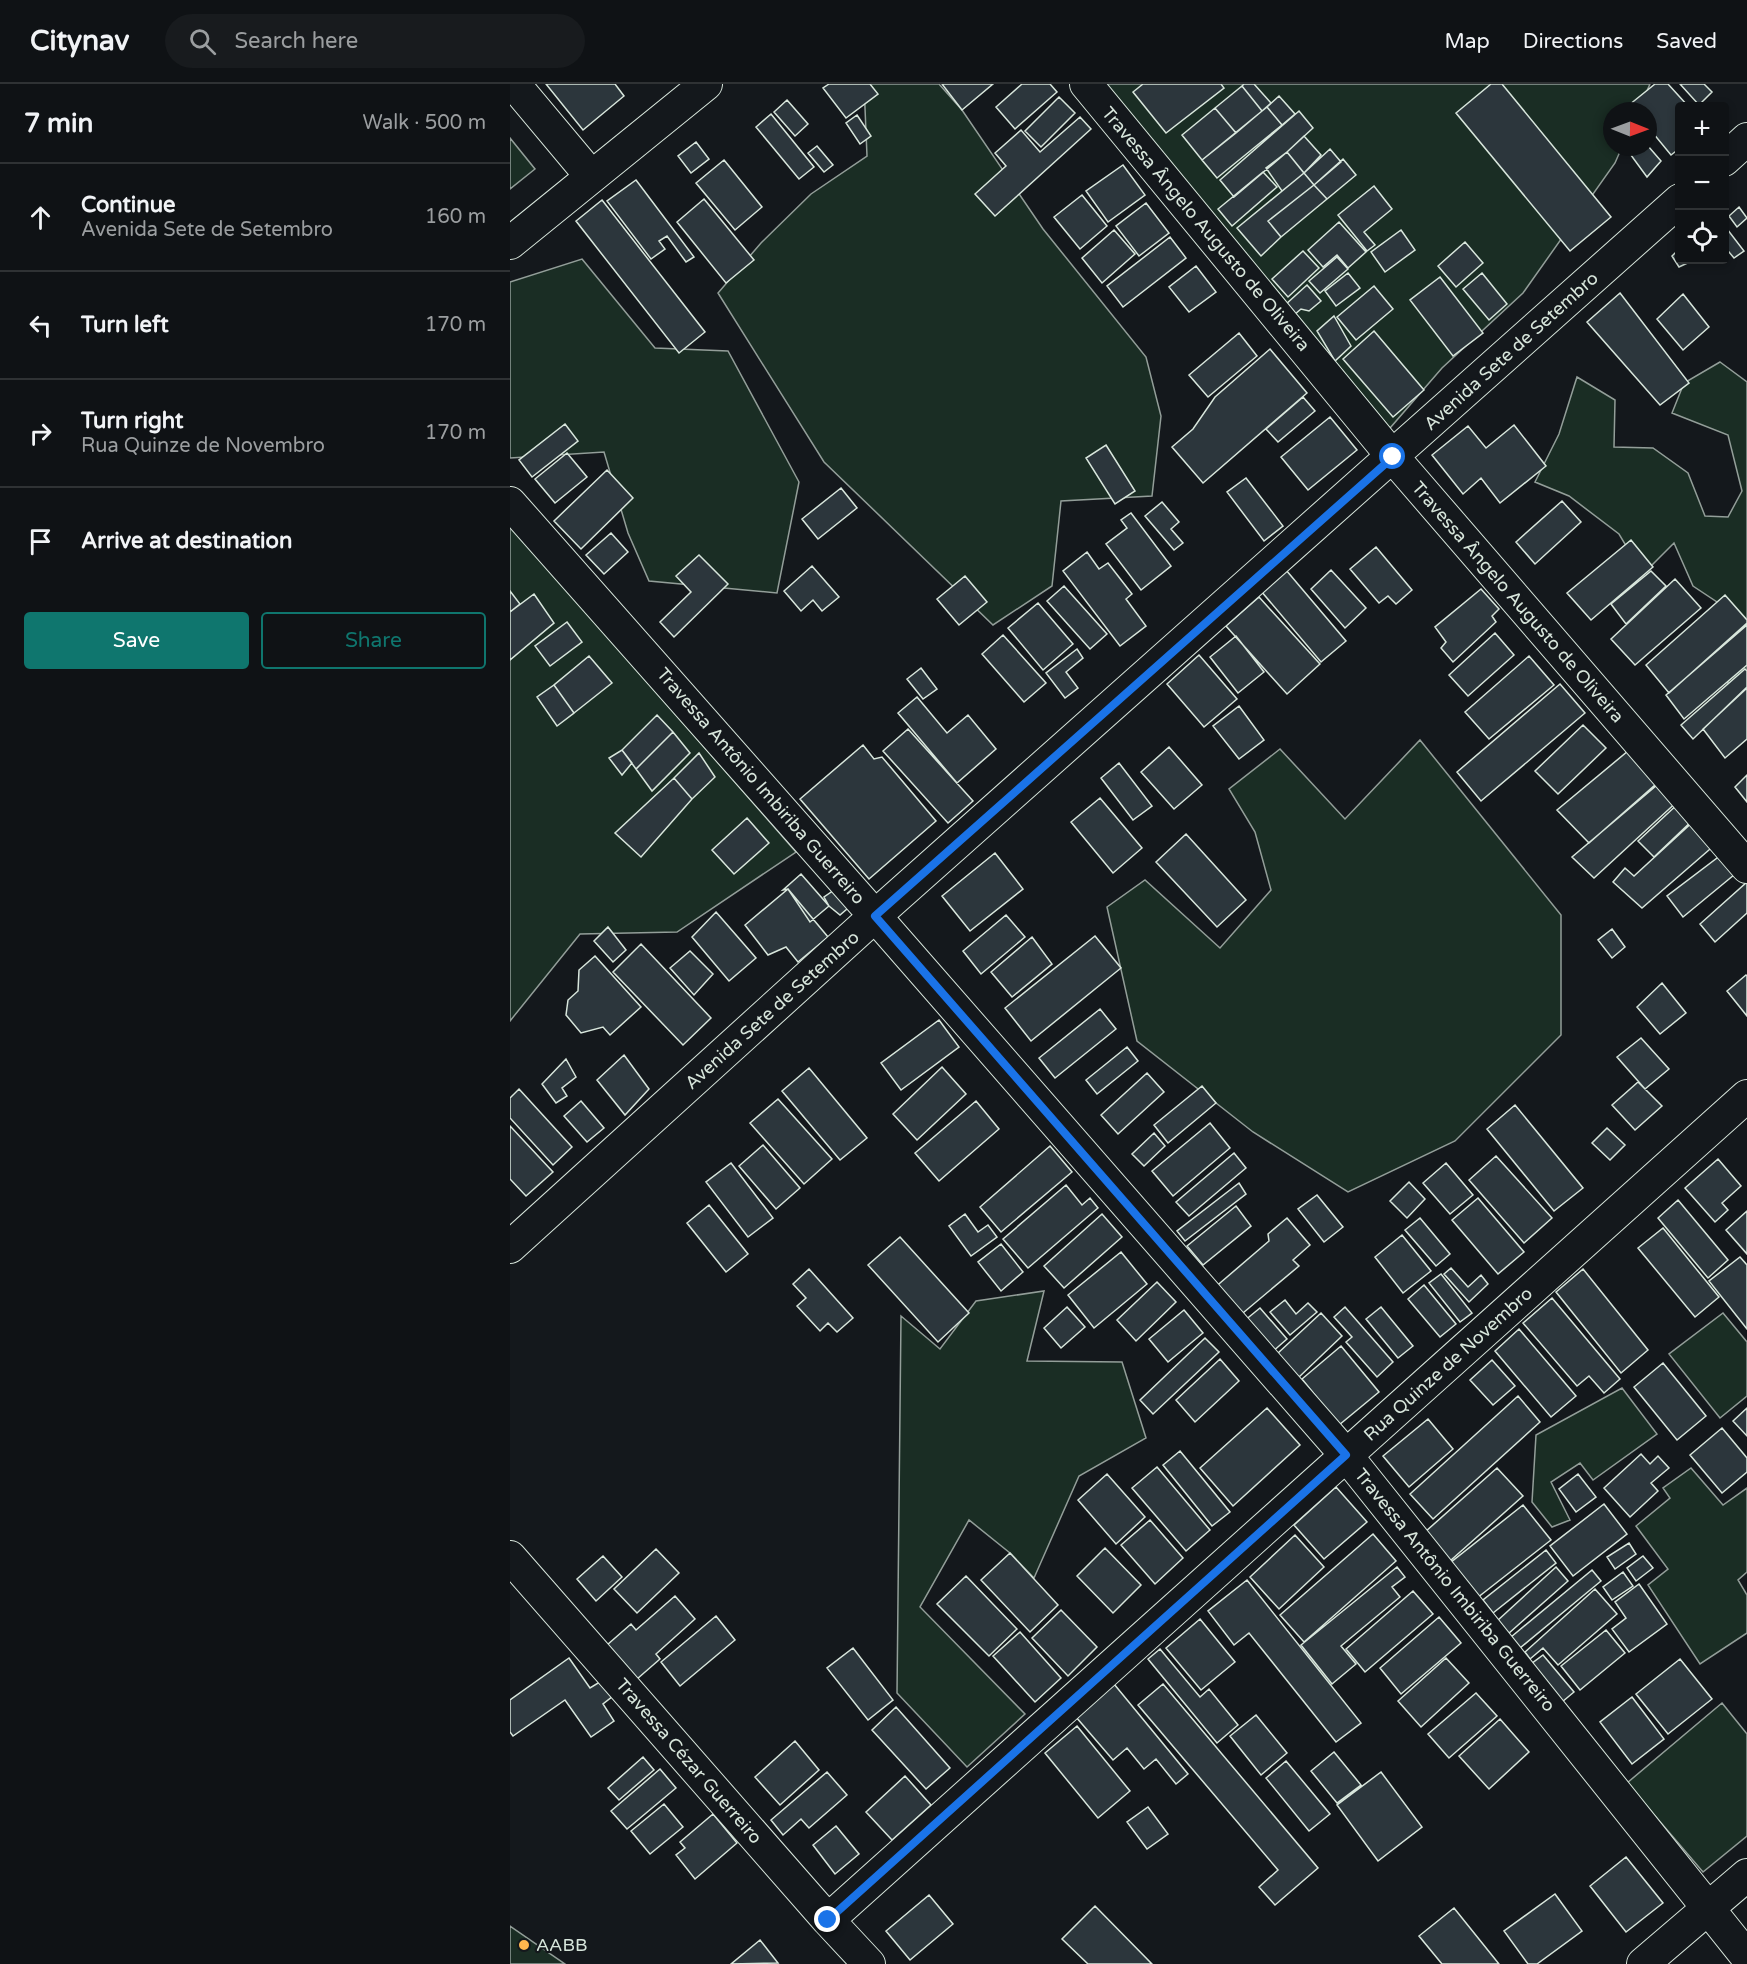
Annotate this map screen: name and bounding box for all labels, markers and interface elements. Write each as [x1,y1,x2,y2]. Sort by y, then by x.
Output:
search box [165,14,585,68]
text: Citynav [30,24,129,58]
icon: search [186,25,219,58]
text: Search here [234,28,358,54]
text: Map [1444,29,1490,54]
text: Directions [1523,29,1623,54]
text: Saved [1656,29,1717,54]
street label: Travessa Ângelo Augusto de Oliveira [1097,102,1315,356]
north arrow [1603,102,1657,156]
map controls [1675,102,1729,264]
button: + [1675,102,1729,156]
text: 7 min [24,108,93,139]
text: Walk · 500 m [363,111,486,135]
button: − [1675,156,1729,210]
text: Continue [81,192,176,218]
icon: ahead [24,201,57,234]
text: 160 m [425,205,486,229]
button: locate [1675,210,1729,264]
text: Avenida Sete de Setembro [81,218,333,242]
street label: Avenida Sete de Setembro [1419,267,1603,435]
icon: left [24,309,57,342]
text: Turn left [81,312,169,338]
text: 170 m [425,313,486,337]
text: Turn right [81,408,183,434]
icon: right [24,417,57,450]
text: 170 m [425,421,486,445]
text: Rua Quinze de Novembro [81,434,325,458]
route start [1379,443,1405,469]
street label: Travessa Ângelo Augusto de Oliveira [1407,477,1629,727]
icon: arrive [24,525,57,558]
text: Arrive at destination [81,528,292,554]
button: Save [24,612,249,669]
button: Share [261,612,486,669]
street label: Travessa Antônio Imbiriba Guerreiro [652,663,870,909]
street label: Avenida Sete de Setembro [680,926,864,1094]
street label: Rua Quinze de Novembro [1359,1282,1537,1446]
street label: Travessa Antônio Imbiriba Guerreiro [1350,1464,1560,1716]
street label: Travessa Cézar Guerreiro [611,1674,767,1848]
route end [814,1906,840,1932]
place label: AABB [536,1934,587,1956]
marker: AABB [517,1938,531,1952]

